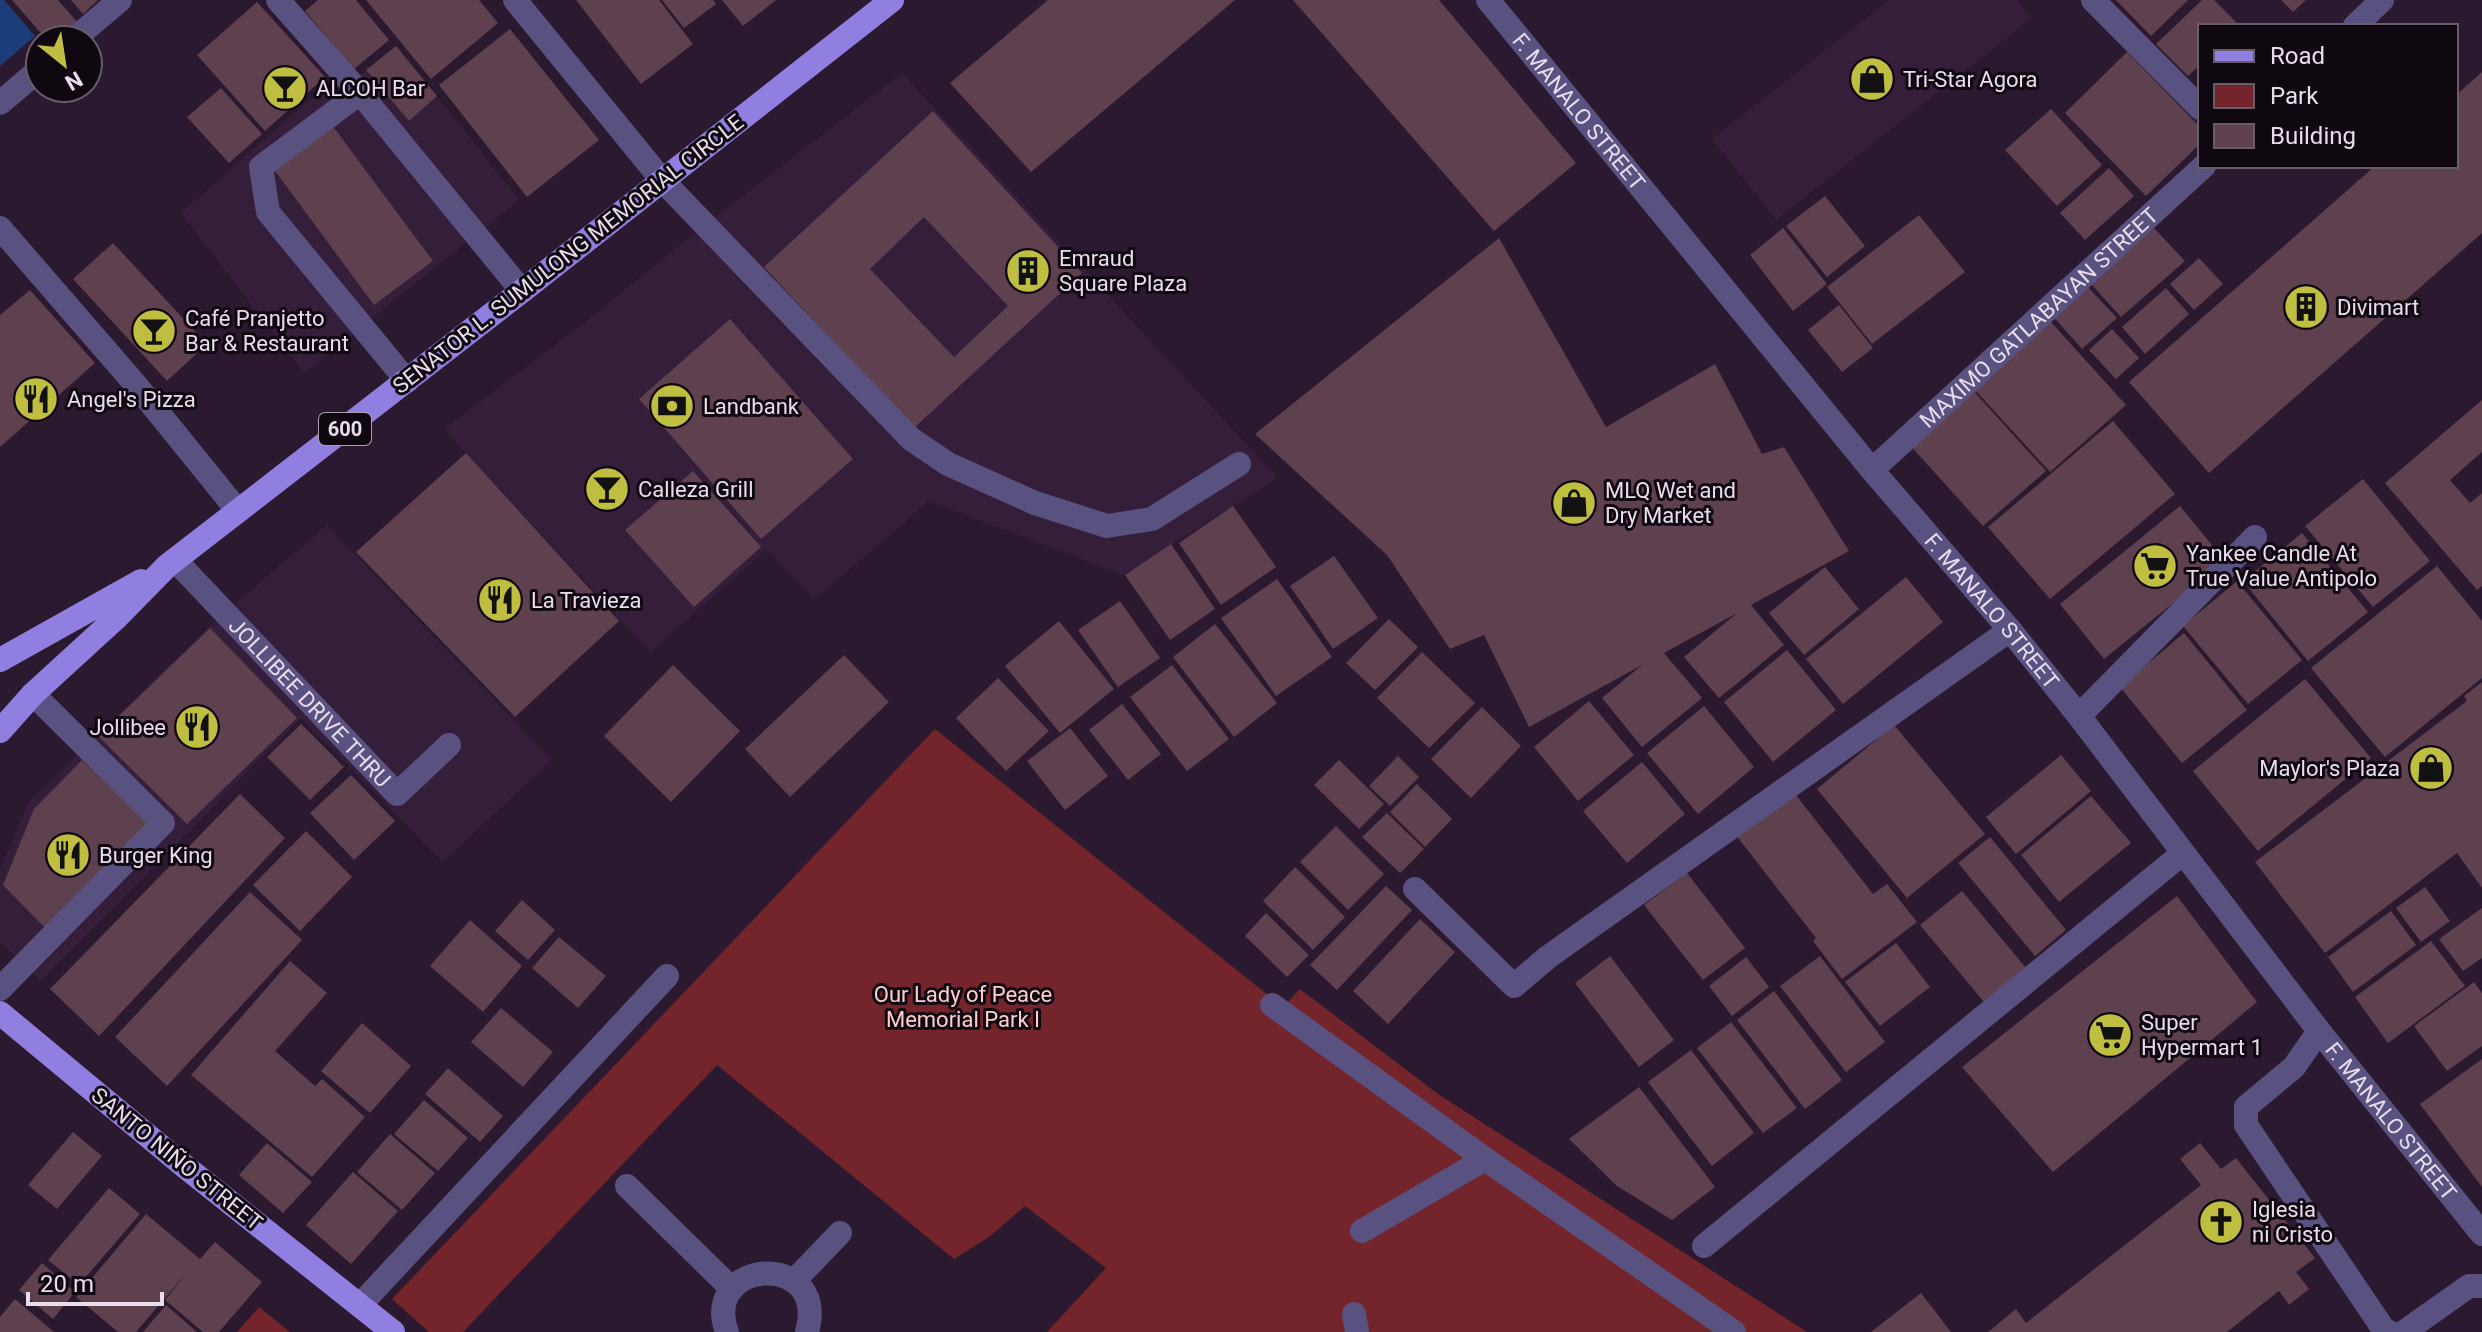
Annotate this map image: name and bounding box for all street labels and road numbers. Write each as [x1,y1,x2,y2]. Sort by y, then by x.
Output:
street label: F. MANALO STREET [1508,28,1650,195]
street label: SENATOR L. SUMULONG MEMORIAL CIRCLE [388,109,748,399]
street label: MAXIMO GATLABAYAN STREET [1915,202,2163,433]
road number: 600 [319,413,371,445]
street label: F. MANALO STREET [1920,528,2064,693]
street label: JOLLIBEE DRIVE THRU [224,613,396,792]
street label: F. MANALO STREET [2321,1037,2462,1205]
street label: SANTO NIÑO STREET [87,1082,267,1236]

